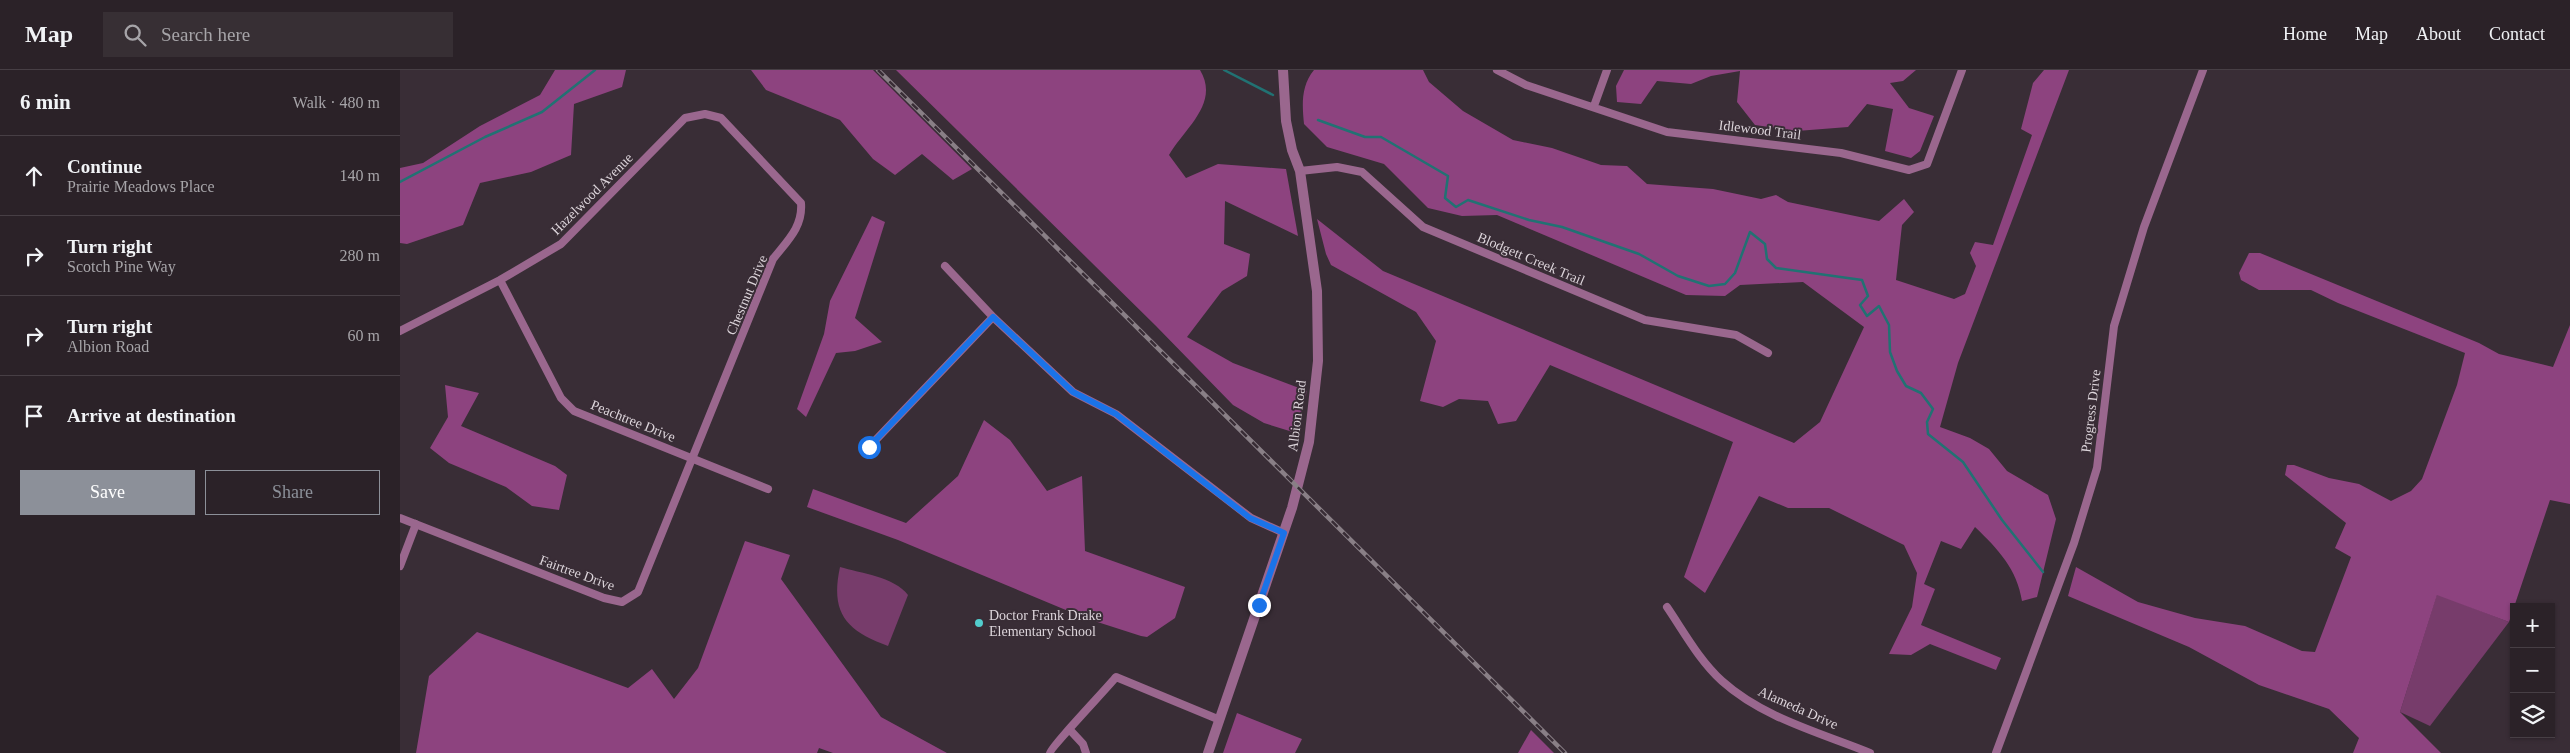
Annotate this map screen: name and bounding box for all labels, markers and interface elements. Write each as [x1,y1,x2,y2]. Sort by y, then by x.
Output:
search box [103,12,453,57]
text: Map [25,21,73,47]
icon: search [121,21,149,49]
text: Search here [161,24,250,45]
text: Home [2283,24,2327,44]
text: Map [2355,24,2388,44]
text: About [2416,24,2461,44]
text: Contact [2489,24,2545,44]
text: 6 min [20,90,71,114]
text: Walk · 480 m [293,94,380,111]
street label: Idlewood Trail [1718,118,1802,143]
street label: Hazelwood Avenue [548,150,636,238]
text: Continue [67,156,142,177]
icon: ahead [20,162,48,190]
text: 140 m [340,167,380,184]
text: Prairie Meadows Place [67,178,215,195]
street label: Blodgett Creek Trail [1475,230,1587,288]
text: Turn right [67,236,152,257]
icon: right [20,242,48,270]
text: 280 m [340,247,380,264]
street label: Chestnut Drive [723,253,771,337]
text: Scotch Pine Way [67,258,176,275]
text: Turn right [67,316,152,337]
icon: right [20,322,48,350]
text: 60 m [348,327,380,344]
text: Albion Road [67,338,149,355]
street label: Progress Drive [2078,369,2104,453]
street label: Albion Road [1285,379,1309,453]
street label: Peachtree Drive [589,397,677,445]
icon: arrive [20,402,48,430]
text: Arrive at destination [67,405,236,426]
route start [858,436,881,459]
button: Save [20,470,195,515]
button: Share [205,470,380,515]
street label: Fairtree Drive [537,552,617,594]
route end [1248,594,1271,617]
map controls [2510,603,2555,738]
button: + [2510,603,2555,648]
place label: Doctor Frank Drake Elementary School [989,608,1102,639]
marker: Doctor Frank Drake Elementary School [973,617,985,629]
button: − [2510,648,2555,693]
street label: Alameda Drive [1756,684,1840,732]
button: layers [2510,693,2555,738]

